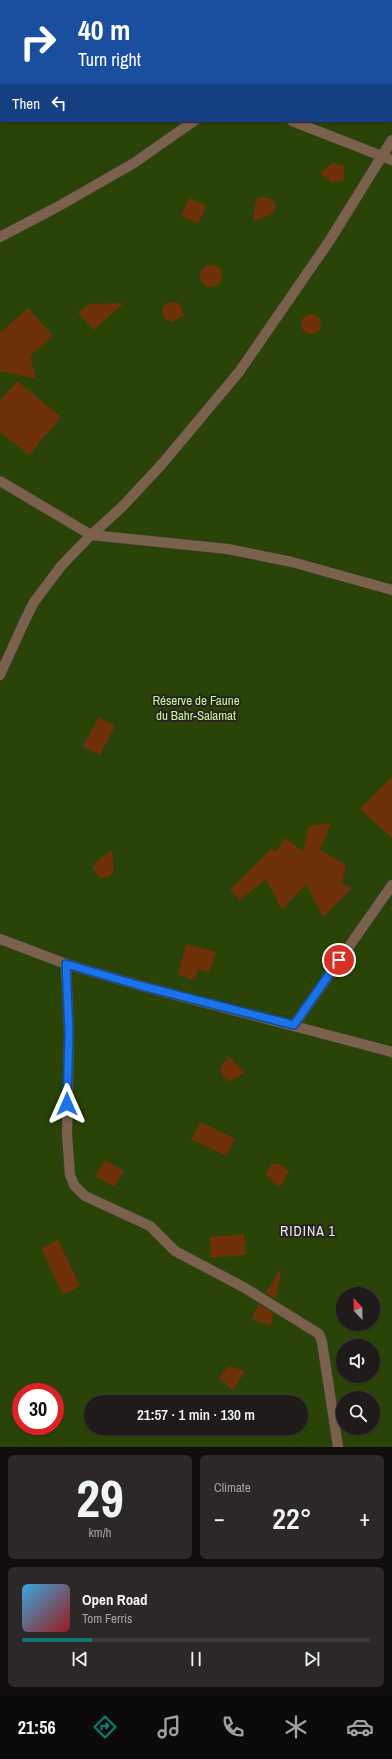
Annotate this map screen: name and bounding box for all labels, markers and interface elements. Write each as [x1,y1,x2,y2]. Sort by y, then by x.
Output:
text: 40 m [78,11,130,49]
icon: right [12,16,64,68]
text: Turn right [78,47,141,72]
icon: left [48,92,70,114]
text: Then [12,93,40,114]
park label: Réserve de Faune du Bahr-Salamat [152,692,240,724]
pin [322,943,356,977]
icon: arrive [328,949,350,971]
position arrow [46,1083,88,1125]
district label: RIDINA 1 [280,1222,336,1240]
north arrow [336,1287,380,1331]
map controls [336,1287,380,1435]
button: sound [336,1339,380,1383]
speed limit sign: 30 [12,1383,64,1435]
button: search [336,1391,380,1435]
text: 21:57 · 1 min · 130 m [137,1404,255,1425]
text: 29 [76,1463,124,1533]
text: Climate [214,1479,251,1496]
text: 22° [272,1498,312,1538]
text: − [214,1503,225,1533]
text: + [359,1503,370,1533]
text: km/h [88,1524,112,1541]
text: Open Road [82,1589,148,1610]
text: Tom Ferris [82,1610,132,1627]
icon: previous [69,1648,91,1670]
icon: pause [185,1648,207,1670]
icon: next [301,1648,323,1670]
icon: directions [91,1713,119,1741]
icon: music [155,1713,183,1741]
icon: phone [219,1713,247,1741]
icon: climate [282,1713,310,1741]
icon: car [346,1713,374,1741]
text: 21:56 [18,1715,56,1740]

